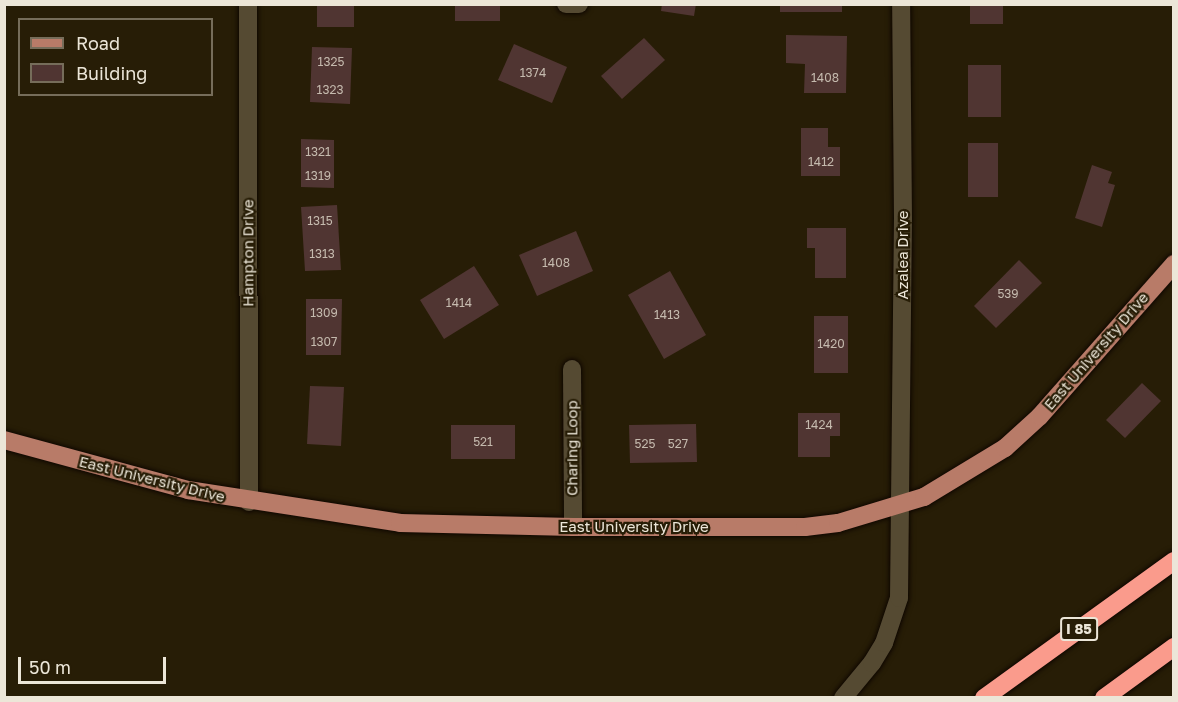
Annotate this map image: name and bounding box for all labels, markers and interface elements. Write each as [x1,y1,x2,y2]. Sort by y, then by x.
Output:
legend [18,18,213,96]
text: Road [76,32,120,54]
house number: 1325 [318,55,344,69]
text: Building [76,62,147,84]
house number: 1374 [520,66,546,80]
house number: 1408 [811,71,839,85]
house number: 1323 [317,83,343,97]
house number: 1321 [305,145,331,159]
house number: 1412 [808,155,834,169]
house number: 1319 [305,169,331,183]
street label: Hampton Drive [239,199,257,307]
street label: Azalea Drive [894,210,912,300]
house number: 1315 [307,214,333,228]
house number: 1313 [309,247,335,261]
house number: 1408 [542,256,570,270]
house number: 539 [997,287,1019,301]
street label: East University Drive [1040,289,1152,413]
house number: 1414 [446,296,472,310]
house number: 1309 [310,306,338,320]
house number: 1413 [654,308,680,322]
house number: 1307 [311,335,337,349]
house number: 1420 [817,337,845,351]
street label: Charing Loop [563,400,581,496]
house number: 1424 [805,418,833,432]
house number: 521 [473,435,493,449]
house number: 525 [635,437,655,451]
house number: 527 [668,437,688,451]
street label: East University Drive [77,452,227,506]
street label: East University Drive [559,518,709,536]
road number: I 85 [1060,618,1098,640]
scale bar [21,645,170,683]
text: 50 m [29,656,71,678]

